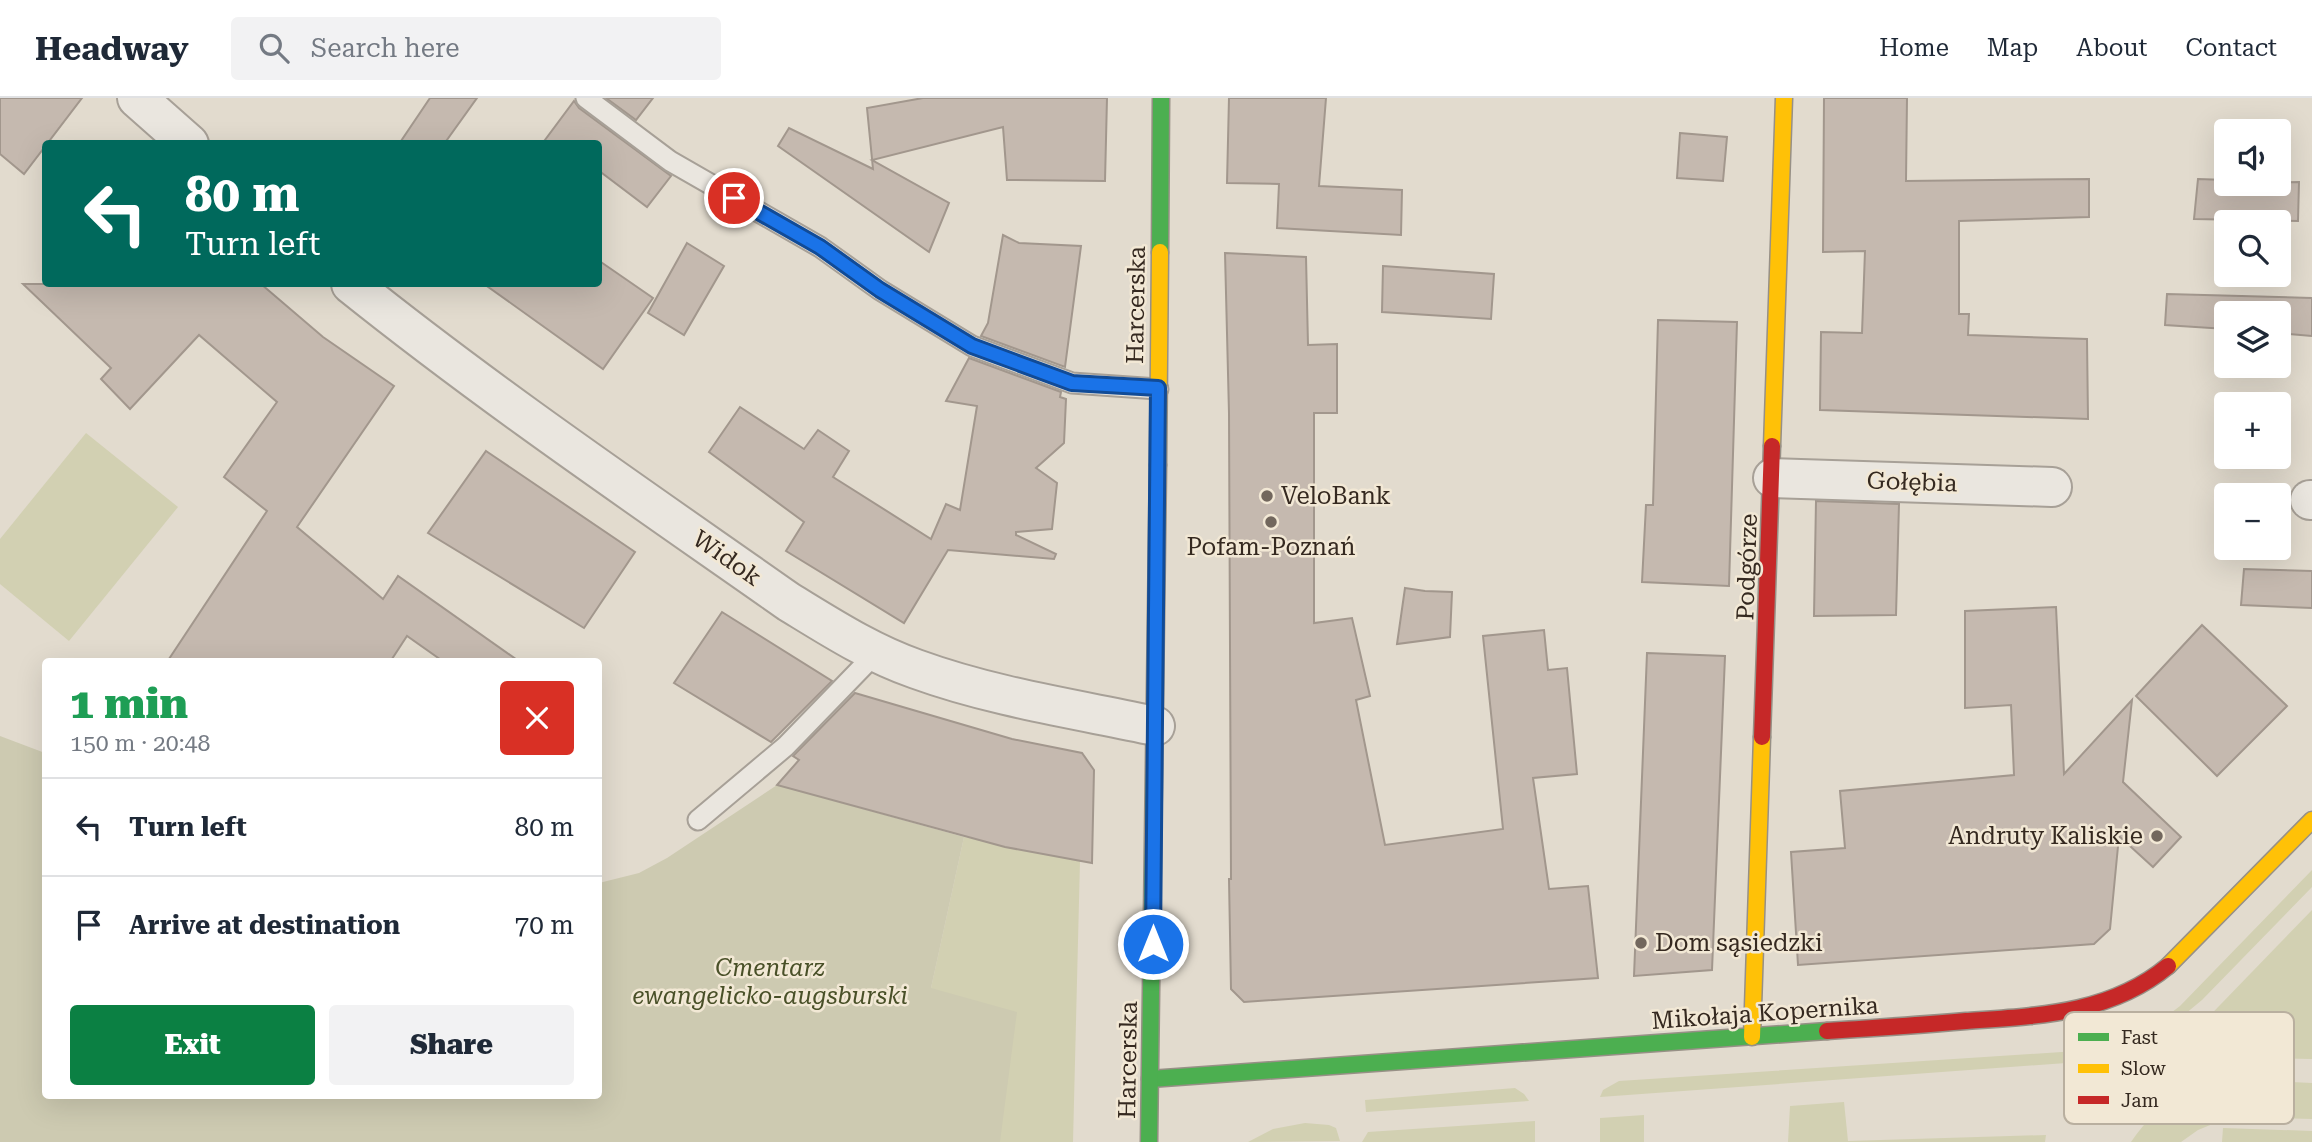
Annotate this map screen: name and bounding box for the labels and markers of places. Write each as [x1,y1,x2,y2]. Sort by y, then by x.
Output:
pin [704,168,764,228]
place label: VeloBank [1281,482,1391,510]
marker: VeloBank [1259,488,1275,504]
marker: Pofam-Poznań [1263,514,1279,530]
place label: Pofam-Poznań [1187,533,1355,561]
place label: Andruty Kaliskie [1948,822,2143,850]
marker: Andruty Kaliskie [2149,828,2165,844]
place label: Dom sąsiedzki [1655,929,1823,957]
marker: Dom sąsiedzki [1633,935,1649,951]

